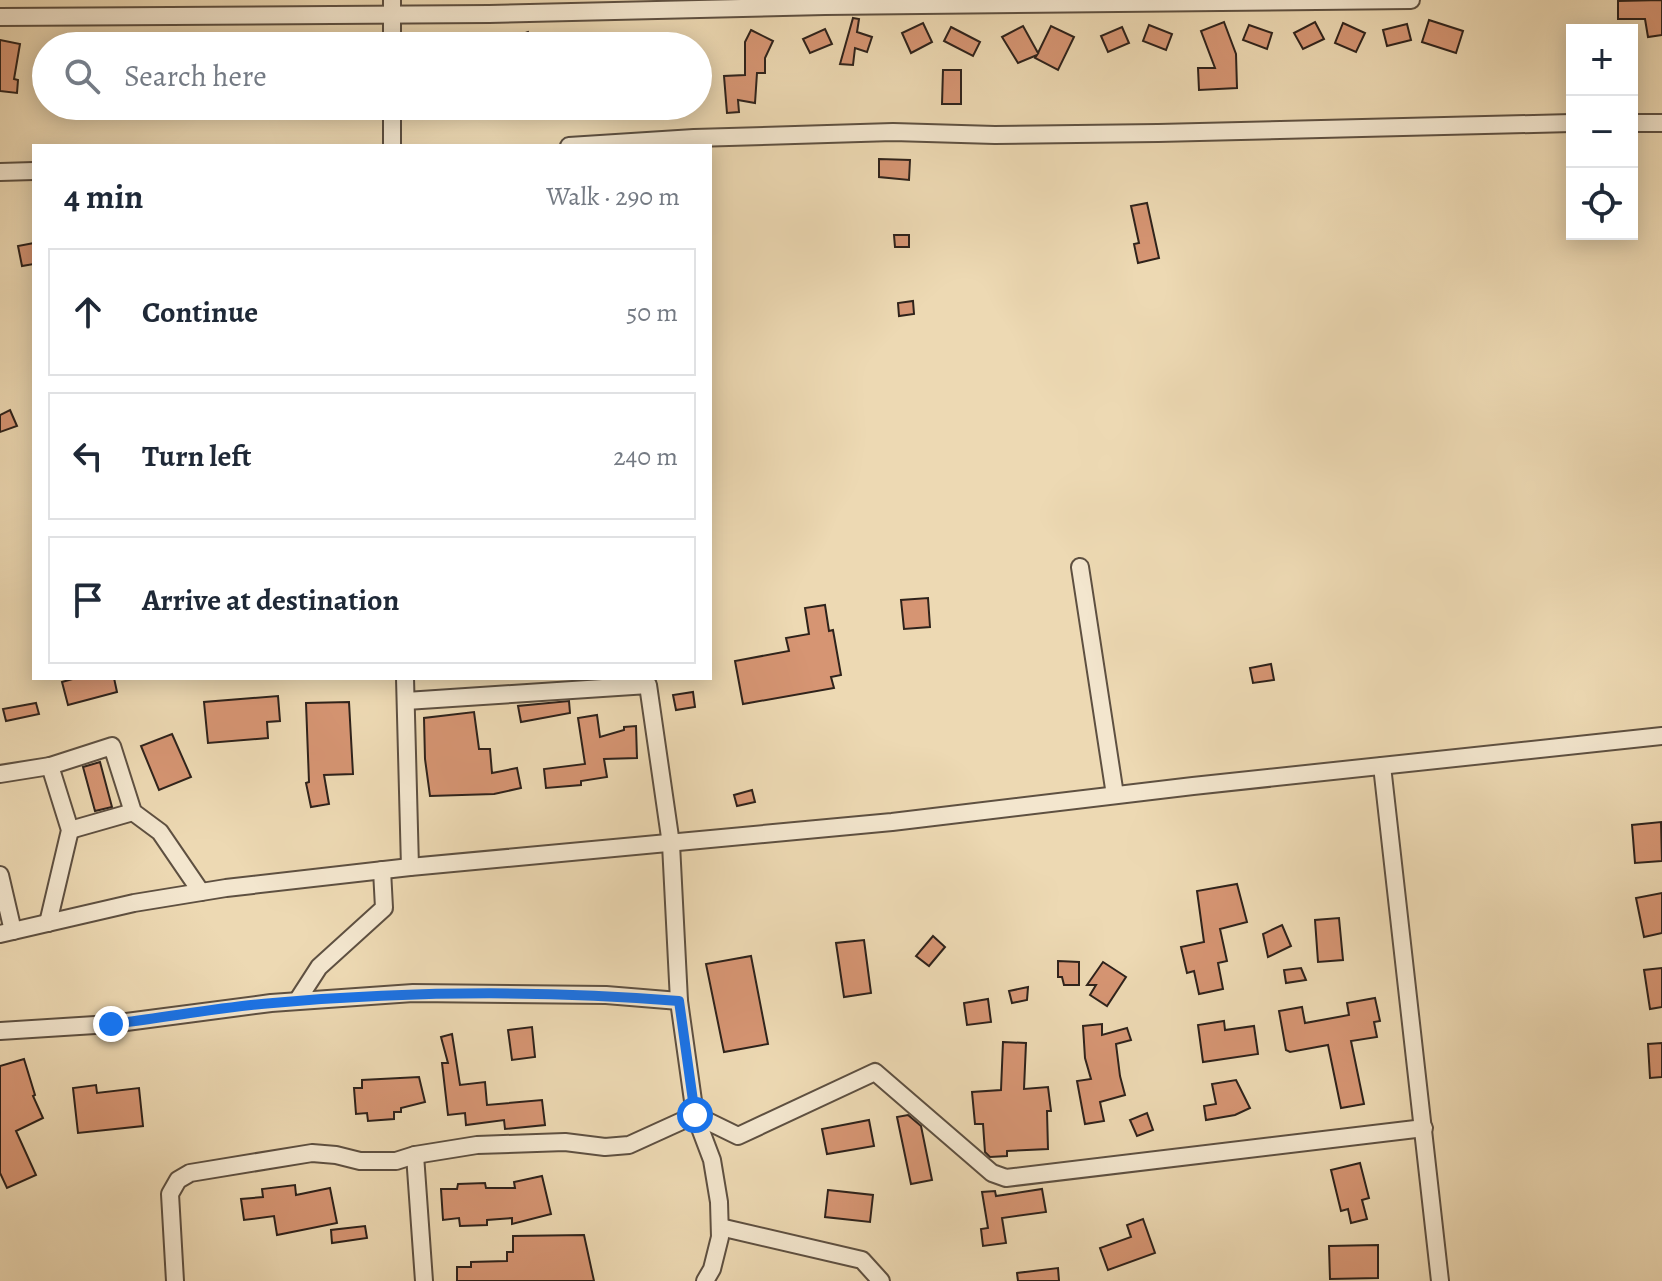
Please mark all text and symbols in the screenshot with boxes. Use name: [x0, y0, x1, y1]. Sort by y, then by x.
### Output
map controls: [1566, 24, 1638, 240]
button: +: [1566, 24, 1638, 96]
search box: [32, 32, 712, 120]
icon: search: [60, 54, 104, 98]
text: Search here: [124, 56, 267, 96]
button: −: [1566, 96, 1638, 168]
button: locate: [1566, 168, 1638, 240]
text: 4 min: [64, 173, 143, 220]
text: Walk · 290 m: [546, 179, 680, 214]
icon: ahead: [66, 290, 110, 334]
text: Continue: [142, 292, 258, 332]
text: 50 m: [626, 295, 678, 330]
icon: left: [66, 434, 110, 478]
text: Turn left: [142, 436, 251, 476]
text: 240 m: [613, 439, 678, 474]
icon: arrive: [66, 578, 110, 622]
text: Arrive at destination: [142, 580, 399, 620]
route end: [93, 1006, 129, 1042]
route start: [677, 1097, 713, 1133]

